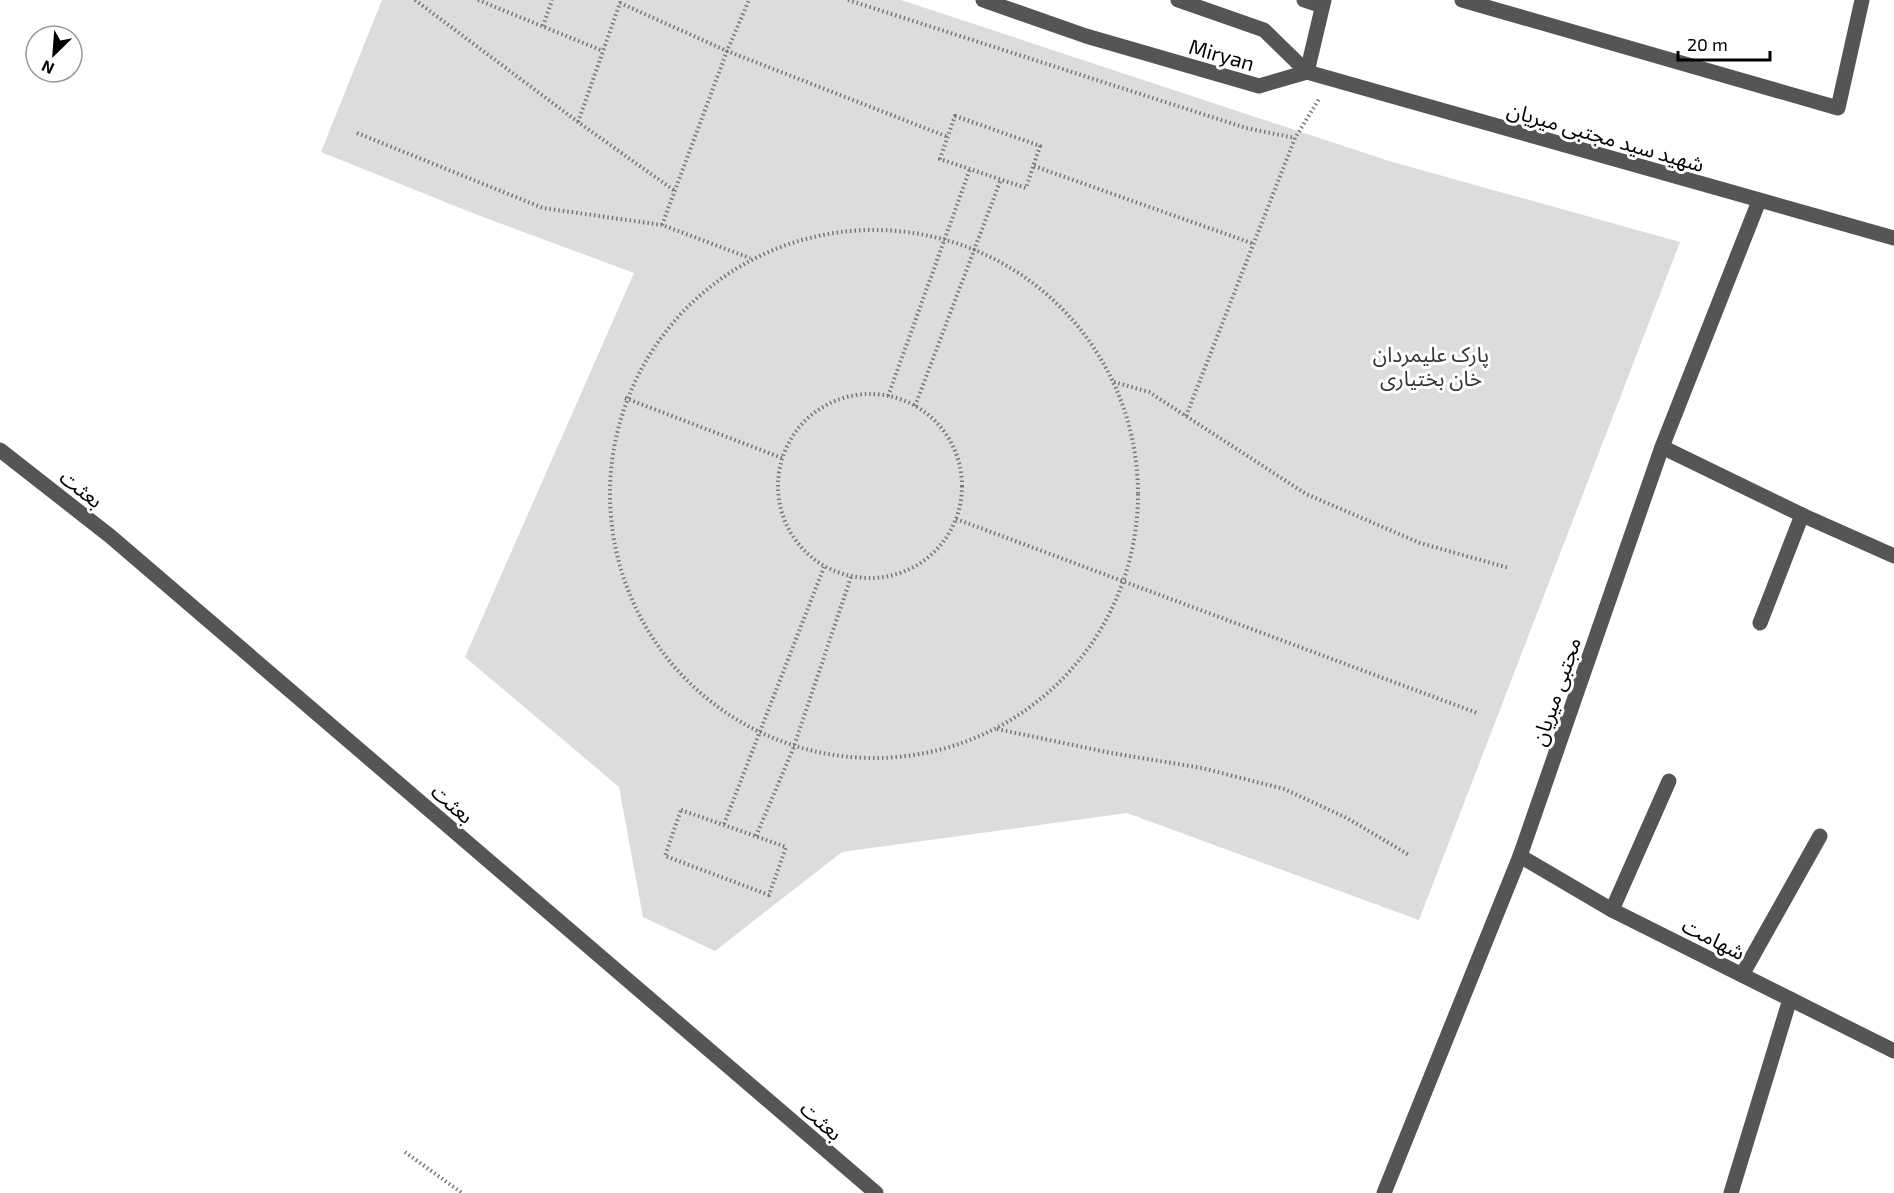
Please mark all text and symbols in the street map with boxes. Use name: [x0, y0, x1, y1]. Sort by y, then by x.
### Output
north arrow: [24, 24, 84, 84]
scale bar: [1678, 24, 1770, 62]
street label: Miryan: [1186, 33, 1258, 75]
text: 20 m: [1687, 33, 1728, 55]
text: N: [38, 57, 57, 79]
street label: شهید سید مجتبی میریان: [1504, 96, 1707, 177]
park label: پارک علیمردان خان بختیاری: [1373, 341, 1489, 391]
street label: بعثت: [56, 464, 108, 512]
street label: مجتبی میریان: [1525, 634, 1586, 749]
street label: بعثت: [427, 778, 479, 828]
street label: شهامت: [1678, 912, 1750, 965]
street label: بعثت: [796, 1095, 848, 1145]

